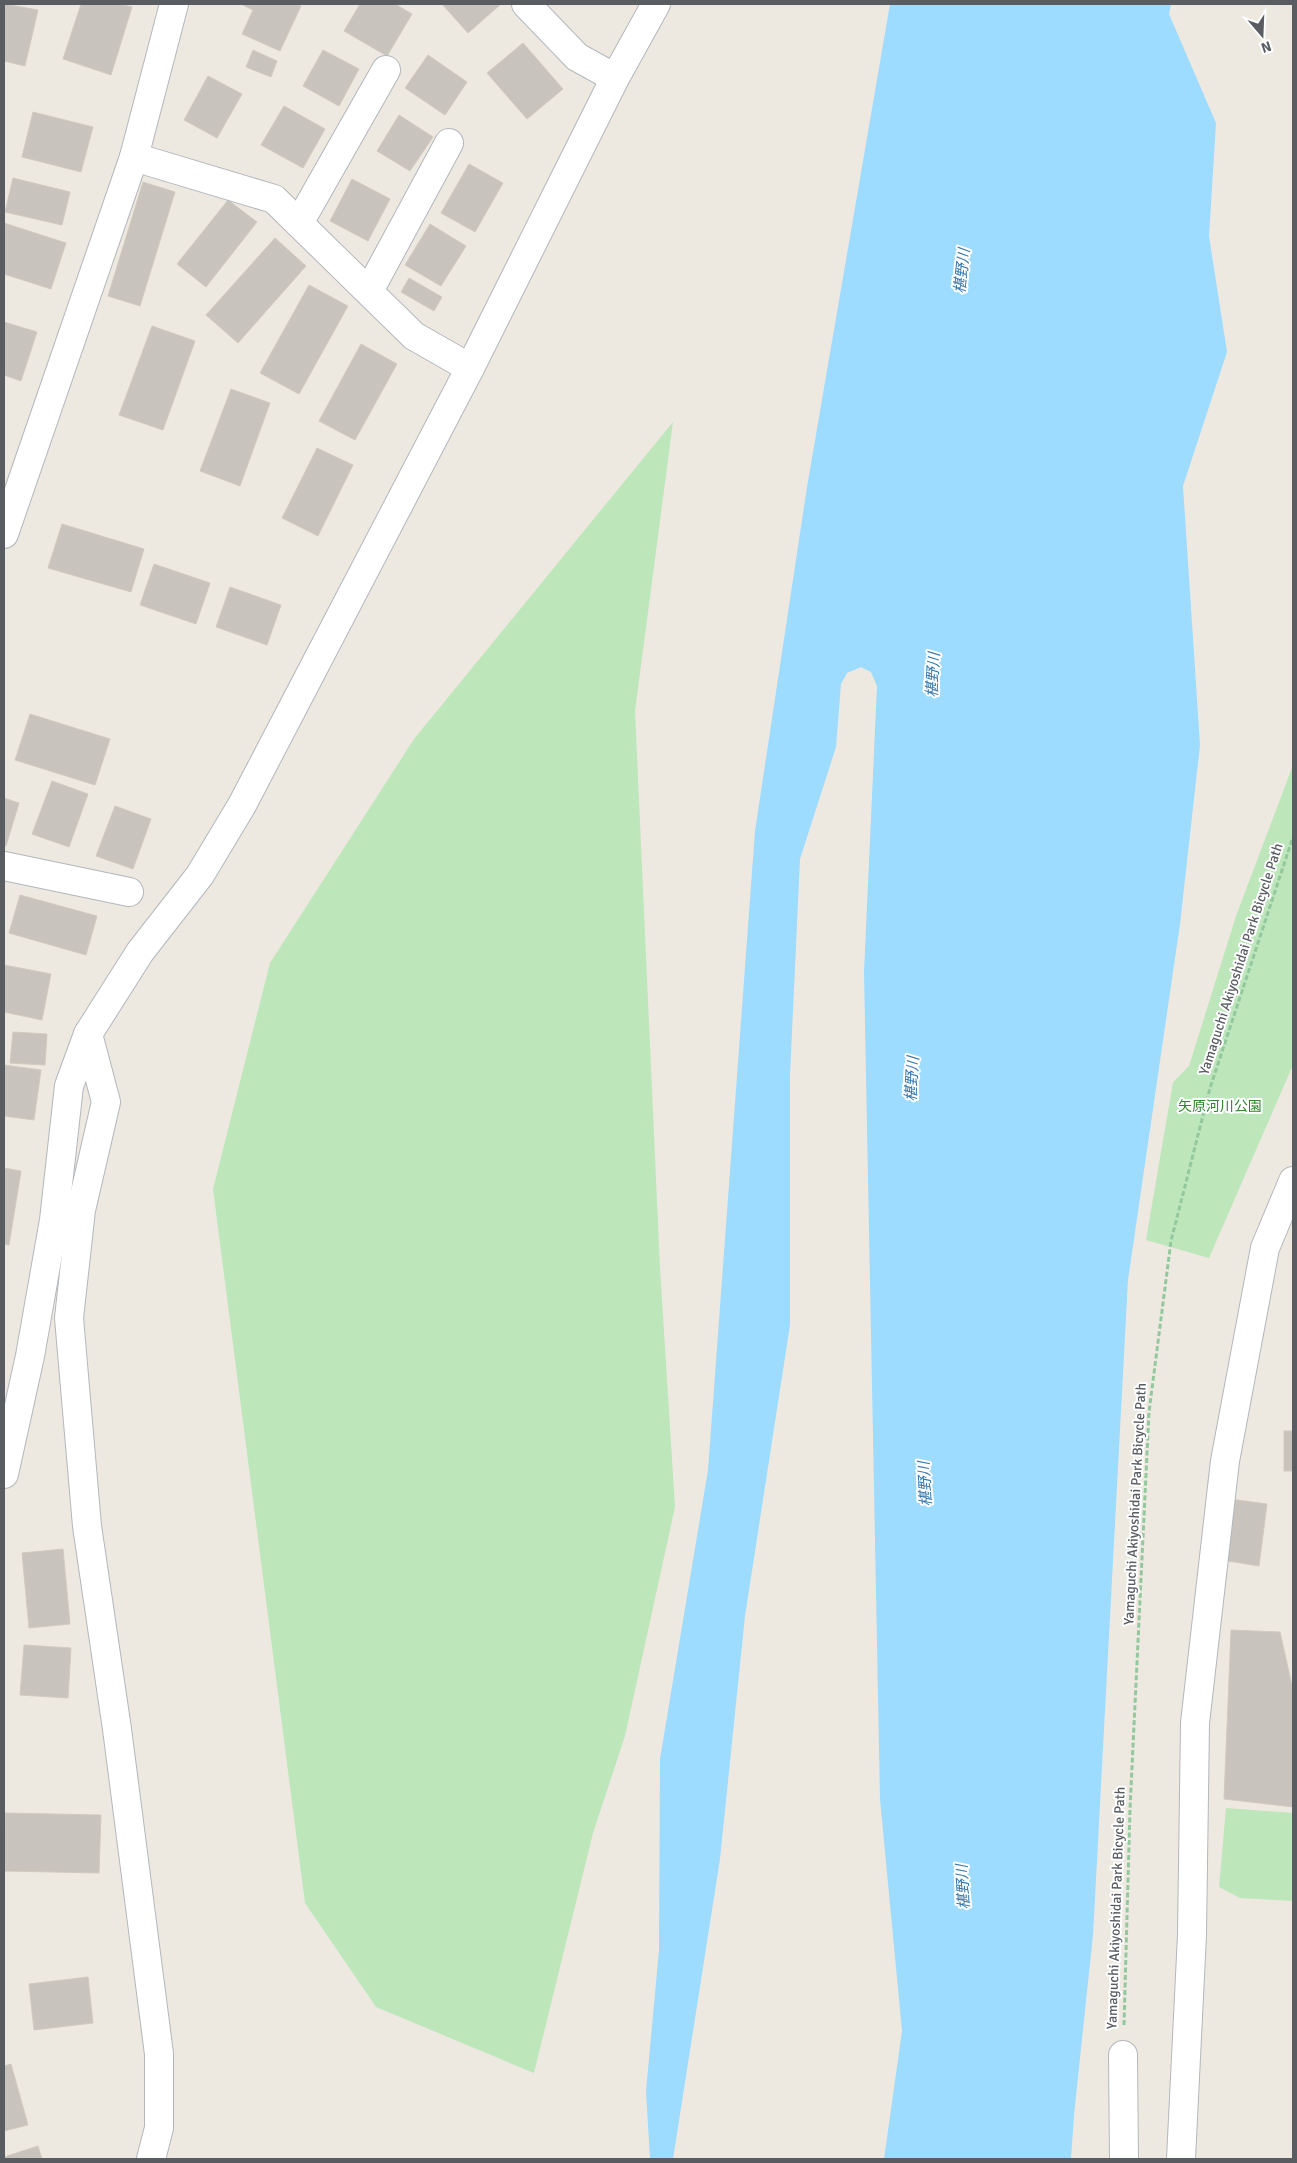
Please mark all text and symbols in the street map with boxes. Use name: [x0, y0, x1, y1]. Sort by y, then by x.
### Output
north arrow: [1237, 10, 1287, 60]
text: N: [1259, 37, 1273, 56]
water label: 椹野川: [951, 246, 974, 294]
water label: 椹野川: [923, 650, 943, 698]
street label: Yamaguchi Akiyoshidai Park Bicycle Path: [1195, 841, 1287, 1077]
water label: 椹野川: [902, 1054, 922, 1102]
park label: 矢原河川公園: [1178, 1098, 1262, 1115]
street label: Yamaguchi Akiyoshidai Park Bicycle Path: [1120, 1382, 1150, 1626]
water label: 椹野川: [915, 1459, 935, 1507]
street label: Yamaguchi Akiyoshidai Park Bicycle Path: [1103, 1786, 1129, 2030]
water label: 椹野川: [953, 1862, 973, 1910]

